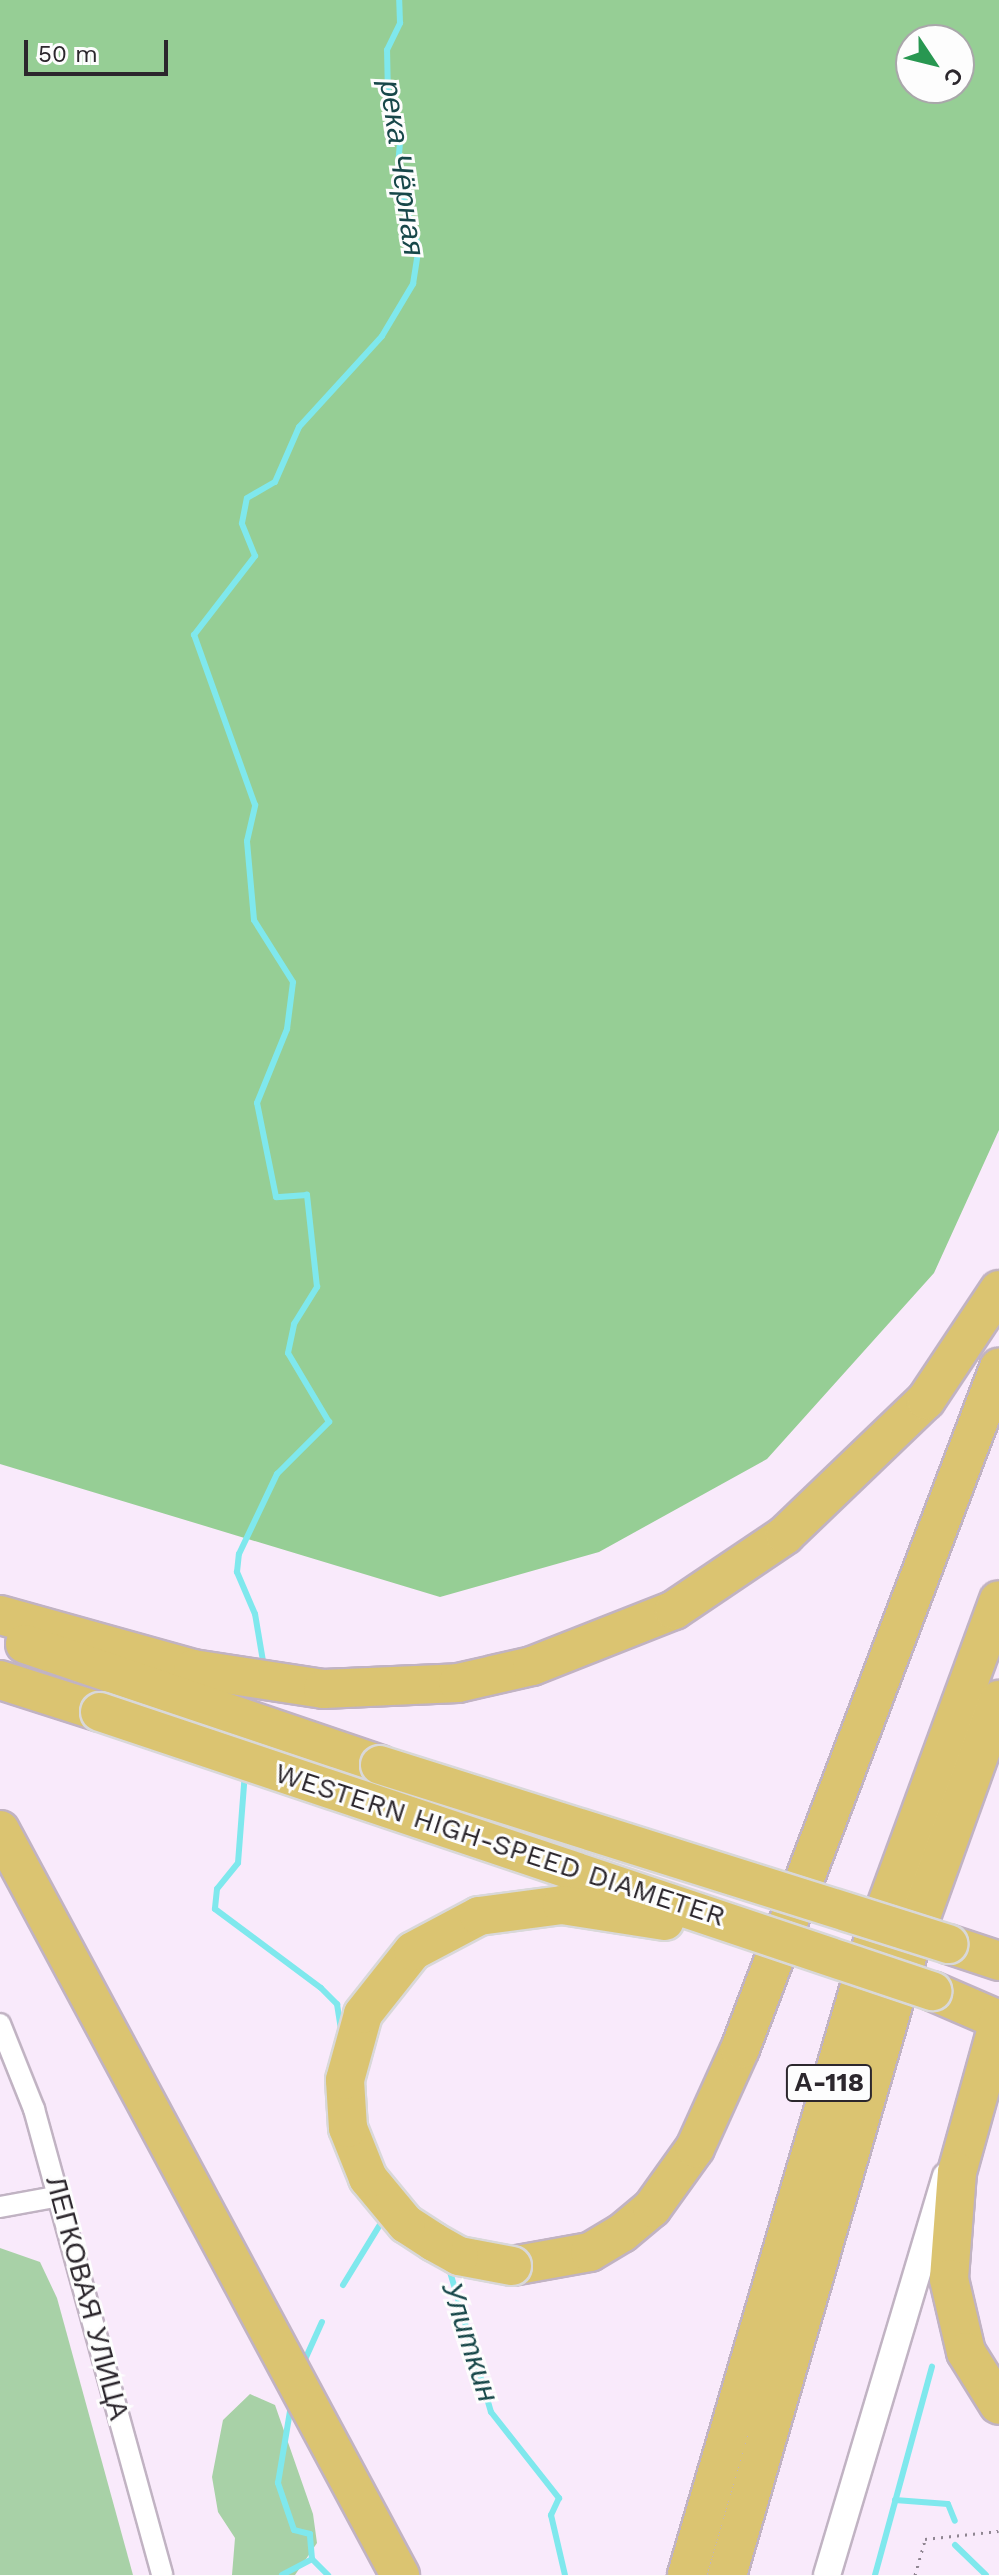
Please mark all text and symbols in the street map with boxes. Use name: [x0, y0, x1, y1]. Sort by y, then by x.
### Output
scale bar: [28, 24, 172, 74]
north arrow: [895, 24, 975, 104]
text: 50 m: [38, 40, 98, 68]
text: С: [939, 63, 968, 91]
water label: река Чёрная: [372, 78, 432, 258]
street label: WESTERN HIGH-SPEED DIAMETER: [271, 1756, 729, 1934]
road number: А-118: [785, 2061, 873, 2105]
street label: ЛЕГКОВАЯ УЛИЦА: [38, 2172, 136, 2424]
water label: Улиткин: [434, 2277, 506, 2407]

